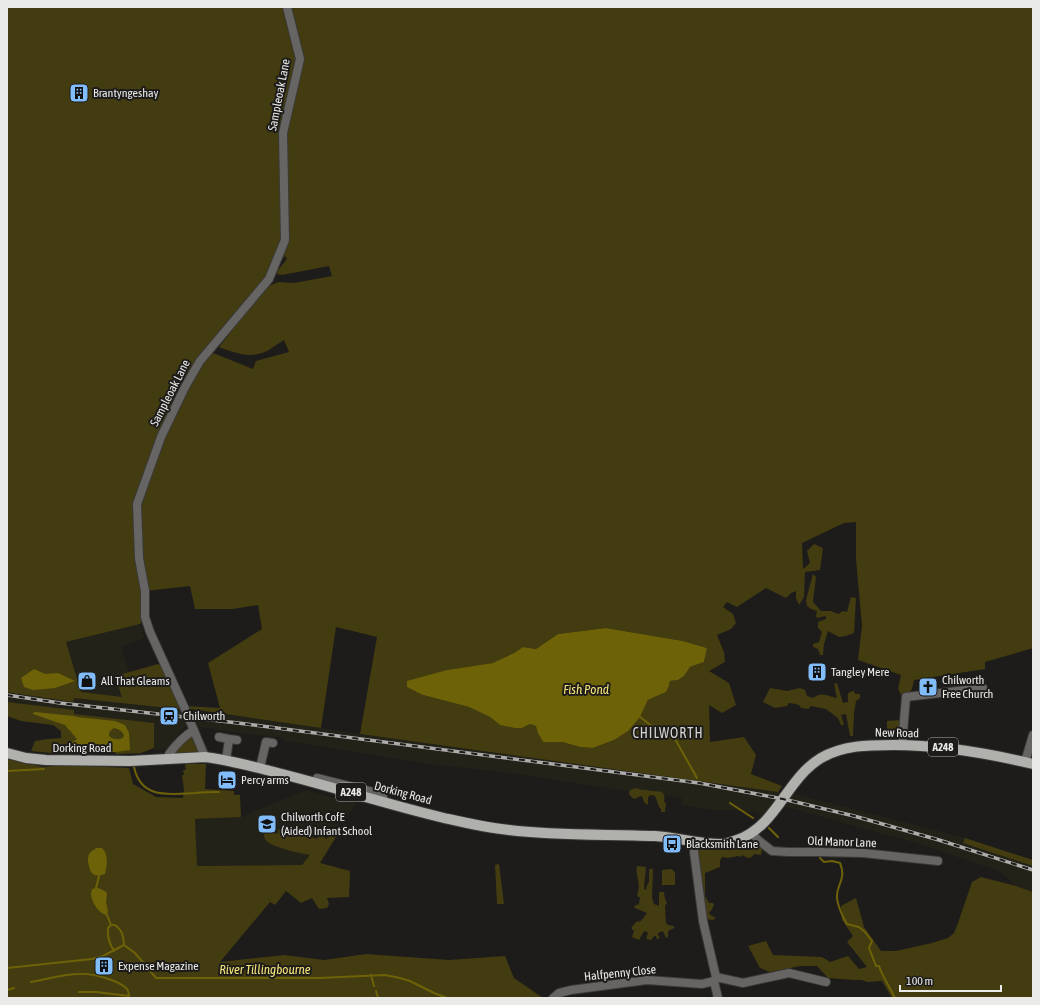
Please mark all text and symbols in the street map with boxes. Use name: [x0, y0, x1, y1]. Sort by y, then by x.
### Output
street label: Sampleoak Lane: [265, 58, 293, 132]
building icon: Brantyngeshay: [68, 82, 90, 104]
place label: Brantyngeshay: [93, 86, 159, 100]
street label: Sampleoak Lane: [147, 357, 193, 429]
building icon: Tangley Mere: [806, 661, 828, 683]
place label: Tangley Mere: [831, 665, 889, 679]
shop icon: All That Gleams: [76, 670, 98, 692]
place label: Chilworth Free Church: [942, 673, 993, 701]
place label: All That Gleams: [101, 674, 170, 688]
church icon: Chilworth Free Church: [917, 676, 939, 698]
water label: Fish Pond: [563, 682, 609, 697]
station icon: Chilworth: [158, 705, 180, 727]
place label: Chilworth: [183, 709, 225, 723]
district label: CHILWORTH: [632, 725, 704, 741]
street label: New Road: [875, 726, 919, 740]
road number: A248: [928, 738, 958, 756]
street label: Dorking Road: [52, 741, 112, 755]
hotel icon: Percy arms: [216, 769, 238, 791]
place label: Percy arms: [241, 773, 289, 787]
street label: Dorking Road: [373, 779, 433, 807]
road number: A248: [336, 783, 366, 801]
place label: Chilworth CofE (Aided) Infant School: [281, 810, 373, 838]
school or university icon: Chilworth CofE (Aided) Infant School: [256, 813, 278, 835]
bus stop icon: Blacksmith Lane: [661, 833, 683, 855]
street label: Old Manor Lane: [807, 834, 877, 850]
place label: Blacksmith Lane: [686, 837, 758, 851]
building icon: Expense Magazine: [93, 955, 115, 977]
place label: Expense Magazine: [118, 959, 199, 973]
water label: River Tillingbourne: [219, 962, 311, 977]
street label: Halfpenny Close: [583, 962, 657, 984]
scale bar: [900, 967, 1001, 993]
text: 100 m: [906, 974, 933, 988]

